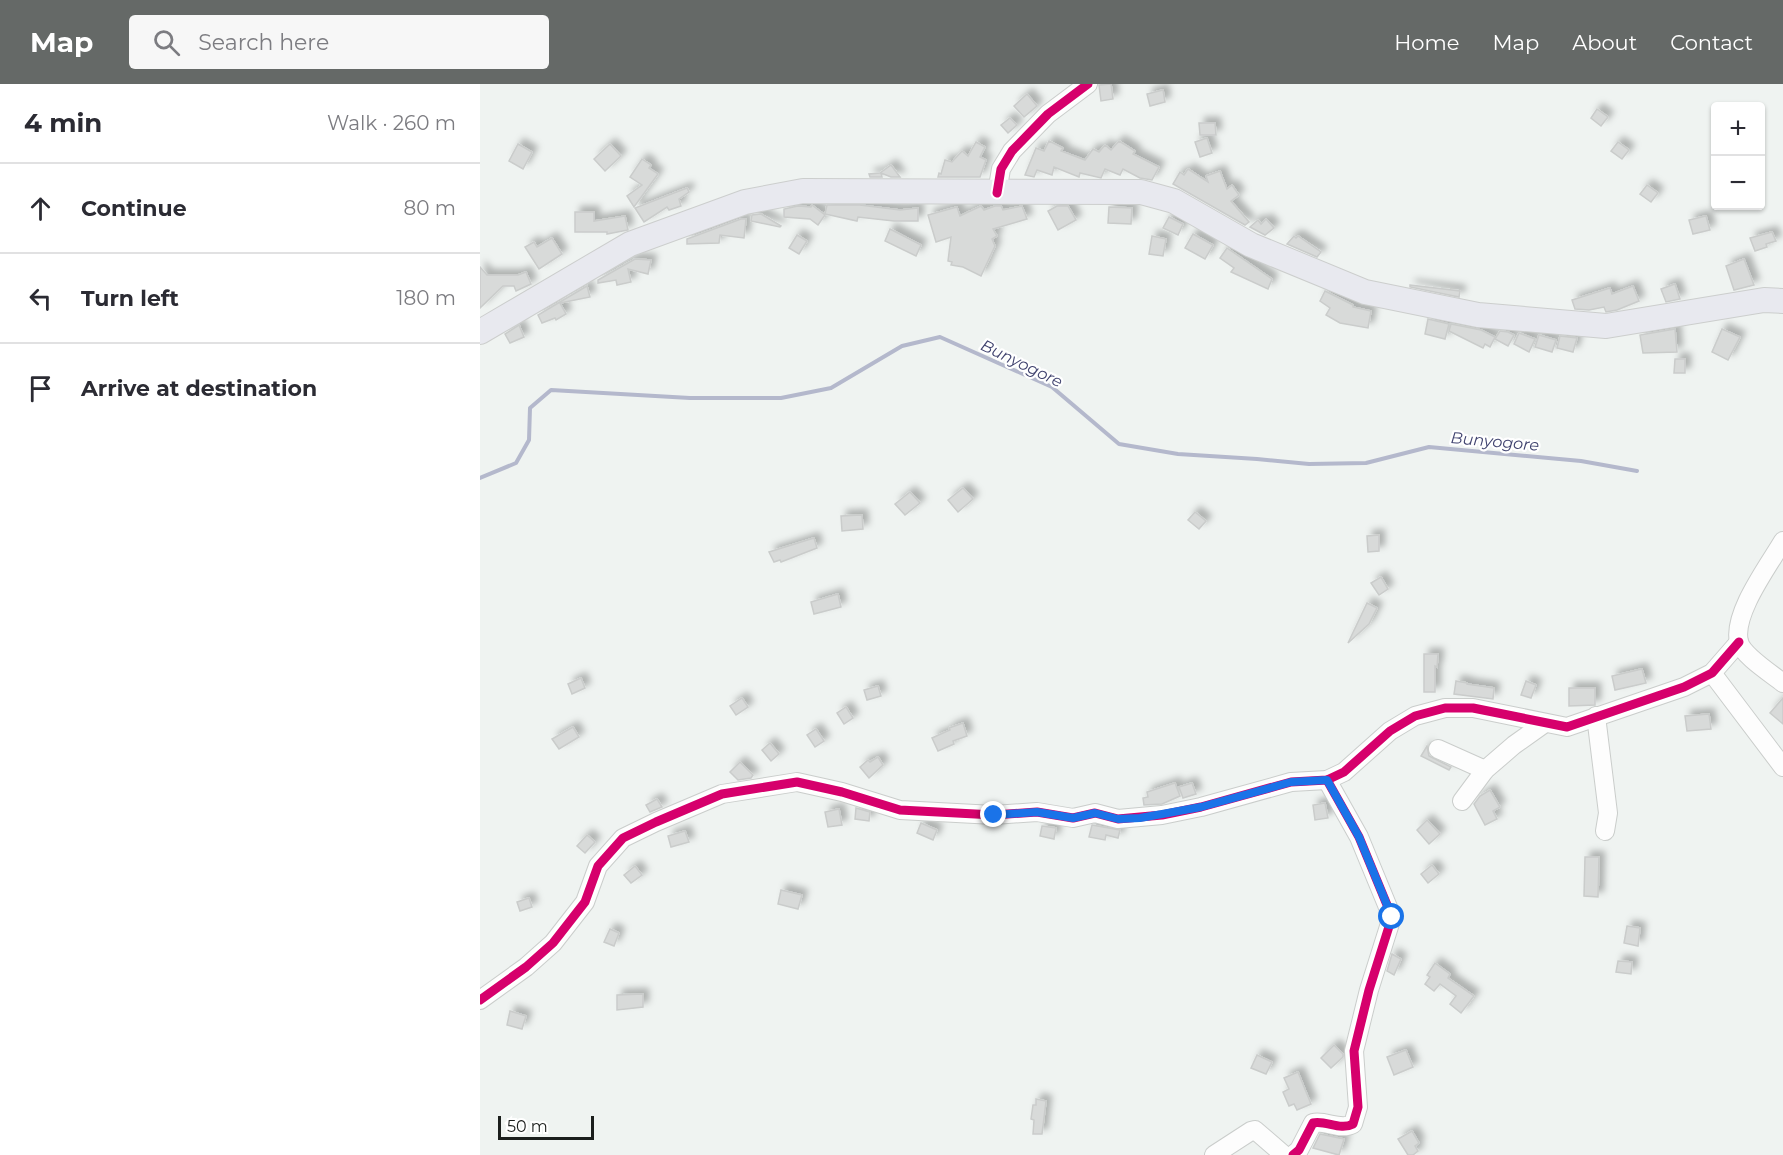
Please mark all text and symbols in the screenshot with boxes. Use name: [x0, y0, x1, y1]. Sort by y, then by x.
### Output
search box: [129, 15, 549, 69]
text: Map: [30, 25, 93, 59]
icon: search: [150, 26, 183, 59]
text: Search here: [198, 29, 329, 56]
text: Home: [1394, 30, 1459, 55]
text: Map: [1492, 30, 1539, 55]
text: About: [1572, 30, 1637, 55]
text: Contact: [1670, 30, 1753, 55]
map controls: [1711, 102, 1765, 210]
button: +: [1711, 102, 1765, 156]
text: 4 min: [24, 107, 102, 139]
text: Walk · 260 m: [327, 111, 456, 135]
button: −: [1711, 156, 1765, 210]
icon: ahead: [24, 192, 57, 225]
text: Continue: [81, 195, 187, 222]
text: 80 m: [404, 196, 456, 220]
icon: left: [24, 282, 57, 315]
text: Turn left: [81, 285, 179, 312]
text: 180 m: [396, 286, 456, 310]
water label: Bunyogore: [978, 335, 1066, 391]
icon: arrive: [24, 372, 57, 405]
text: Arrive at destination: [81, 375, 317, 402]
water label: Bunyogore: [1450, 428, 1540, 455]
route end: [980, 801, 1006, 827]
route start: [1378, 903, 1404, 929]
scale bar: [498, 1113, 594, 1140]
text: 50 m: [507, 1117, 548, 1136]

